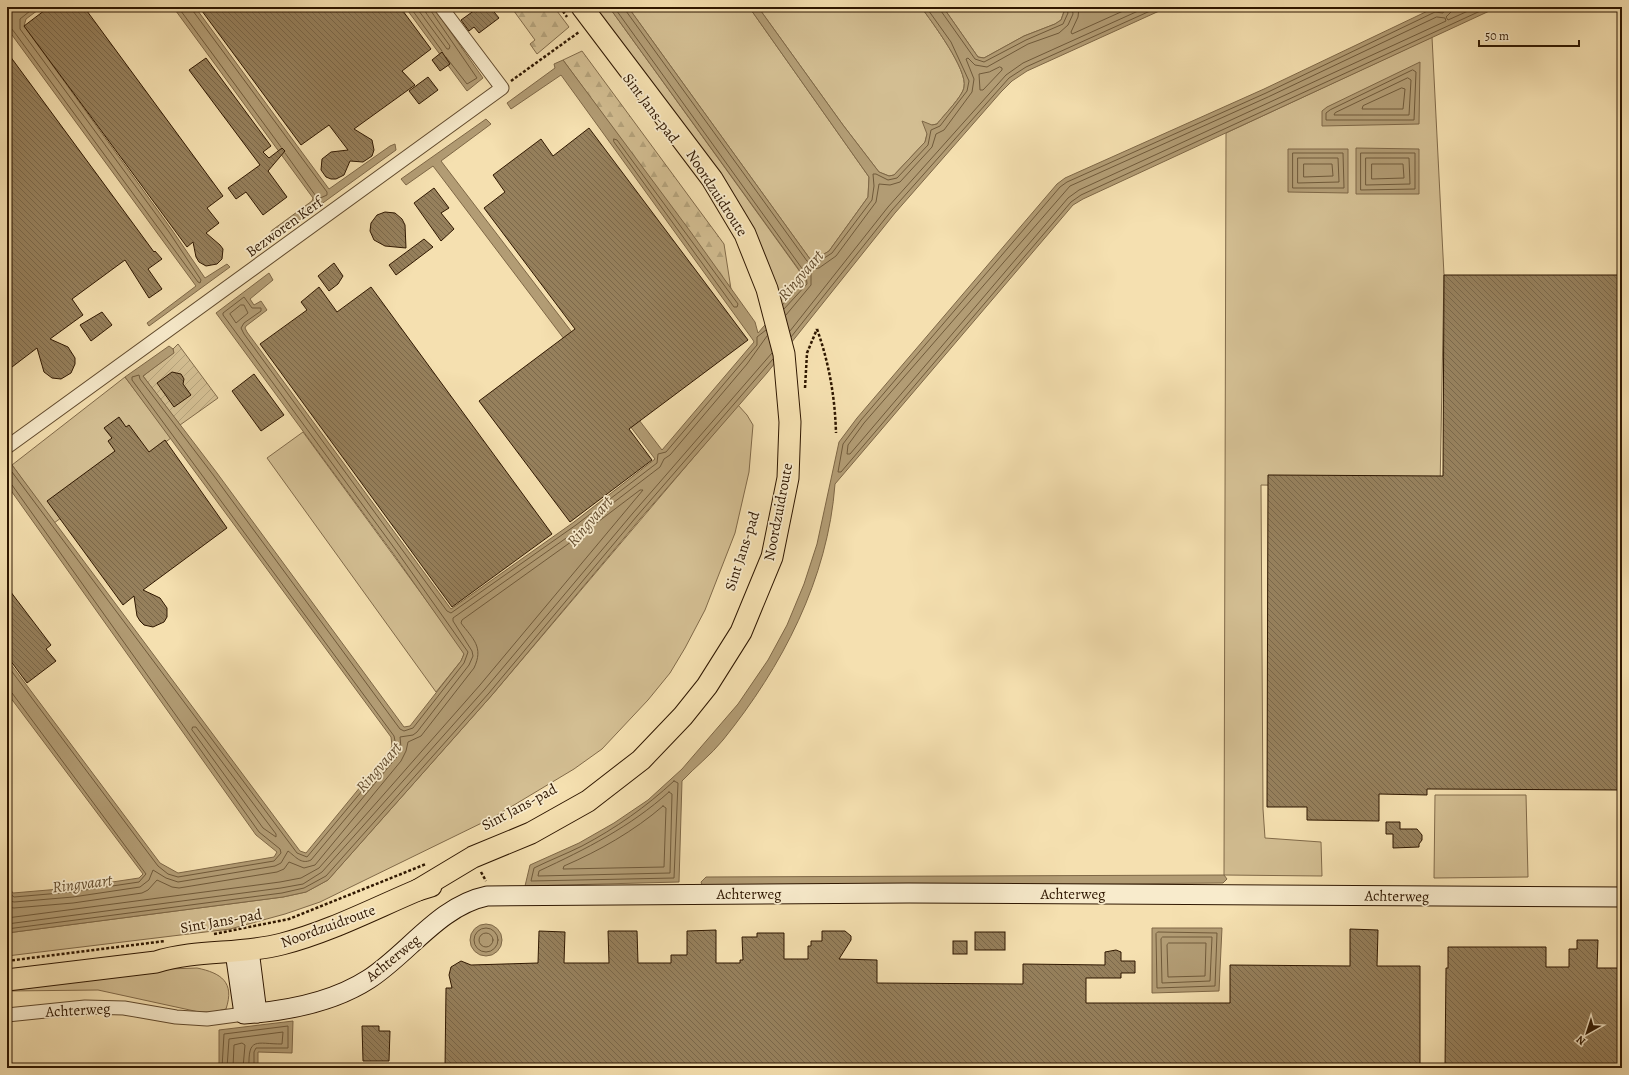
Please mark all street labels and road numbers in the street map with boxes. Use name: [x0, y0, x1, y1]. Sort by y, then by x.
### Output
street label: Sint Jans-pad: [618, 69, 684, 148]
street label: Noordzuidroute: [682, 146, 753, 240]
street label: Bezworen Kerf: [242, 191, 328, 262]
street label: Noordzuidroute: [759, 461, 797, 563]
street label: Sint Jans-pad: [720, 508, 765, 593]
street label: Sint Jans-pad: [478, 778, 561, 835]
street label: Achterweg: [716, 884, 782, 904]
street label: Achterweg: [1040, 884, 1106, 904]
street label: Achterweg: [1363, 885, 1430, 907]
street label: Noordzuidroute: [278, 900, 378, 952]
street label: Sint Jans-pad: [179, 904, 264, 938]
street label: Achterweg: [361, 929, 425, 987]
street label: Achterweg: [44, 998, 111, 1022]

